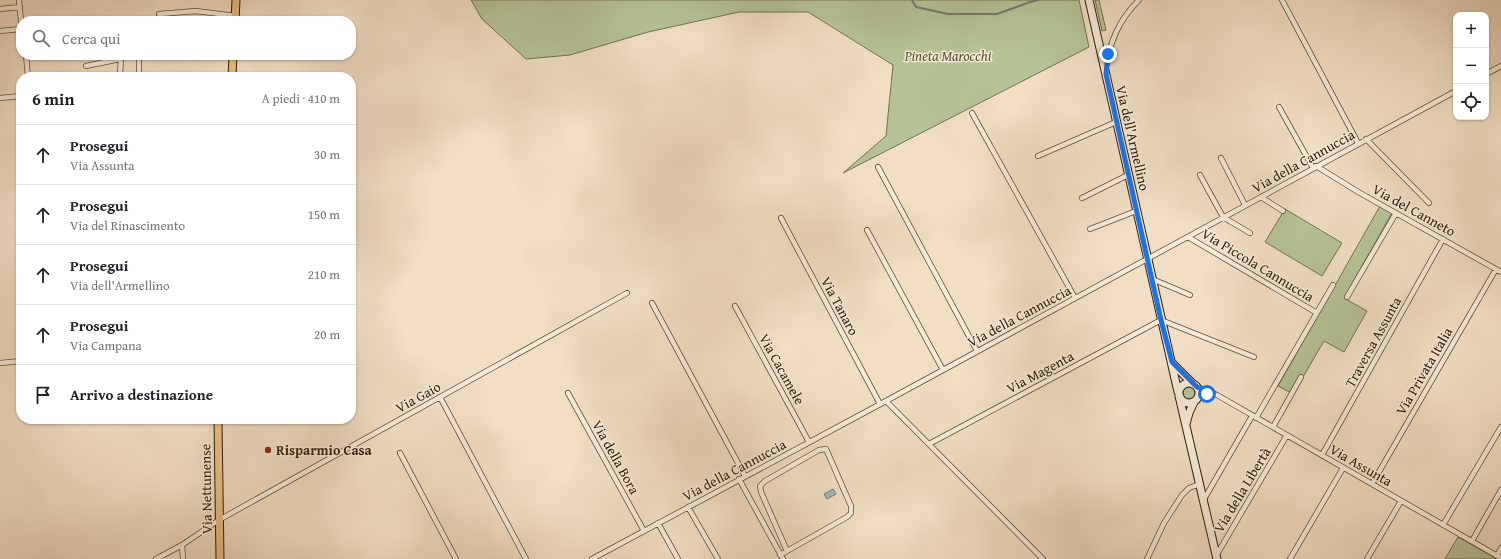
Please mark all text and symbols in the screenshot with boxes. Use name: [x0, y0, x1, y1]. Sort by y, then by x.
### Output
map controls: [1453, 12, 1489, 120]
button: +: [1453, 12, 1489, 48]
search box: [16, 16, 356, 60]
icon: search: [30, 27, 52, 49]
text: Cerca qui: [62, 28, 120, 49]
route end: [1099, 45, 1117, 63]
park label: Pineta Marocchi: [904, 46, 992, 66]
button: −: [1453, 48, 1489, 84]
street label: Via dell'Armellino: [1111, 83, 1155, 193]
button: locate: [1453, 84, 1489, 120]
text: 6 min: [32, 86, 74, 111]
text: A piedi · 410 m: [262, 89, 340, 108]
street label: Via della Cannuccia: [1248, 124, 1358, 198]
text: Prosegui: [70, 135, 128, 156]
icon: ahead: [32, 144, 54, 166]
text: 30 m: [314, 145, 340, 164]
text: Via Assunta: [70, 156, 134, 175]
street label: Via del Canneto: [1369, 179, 1459, 241]
text: Prosegui: [70, 195, 128, 216]
icon: ahead: [32, 204, 54, 226]
text: 150 m: [308, 205, 340, 224]
text: Via del Rinascimento: [70, 216, 185, 235]
street label: Via Piccola Cannuccia: [1198, 223, 1318, 307]
text: Prosegui: [70, 255, 128, 276]
icon: ahead: [32, 264, 54, 286]
text: 210 m: [308, 265, 340, 284]
street label: Via Tanaro: [816, 273, 864, 339]
text: Via dell'Armellino: [70, 276, 170, 295]
street label: Via della Cannuccia: [964, 280, 1075, 352]
street label: Traversa Assunta: [1340, 293, 1406, 391]
text: Prosegui: [70, 315, 128, 336]
street label: Via Privata Italia: [1391, 323, 1457, 419]
icon: ahead: [32, 324, 54, 346]
text: 20 m: [314, 325, 340, 344]
street label: Via Cacamele: [754, 330, 810, 408]
text: Via Campana: [70, 336, 142, 355]
street label: Via Magenta: [1003, 346, 1078, 398]
street label: Via Gaio: [392, 376, 444, 418]
icon: arrive: [32, 384, 54, 406]
text: Arrivo a destinazione: [70, 384, 213, 405]
route start: [1198, 385, 1216, 403]
street label: Via della Bora: [587, 416, 645, 498]
street label: Via della Cannuccia: [679, 434, 790, 506]
street label: Via Assunta: [1326, 439, 1396, 491]
place label: Risparmio Casa: [276, 440, 373, 460]
street label: Via Nettunense: [195, 443, 217, 534]
street label: Via della Libertà: [1209, 443, 1276, 536]
marker: Risparmio Casa: [263, 445, 273, 455]

